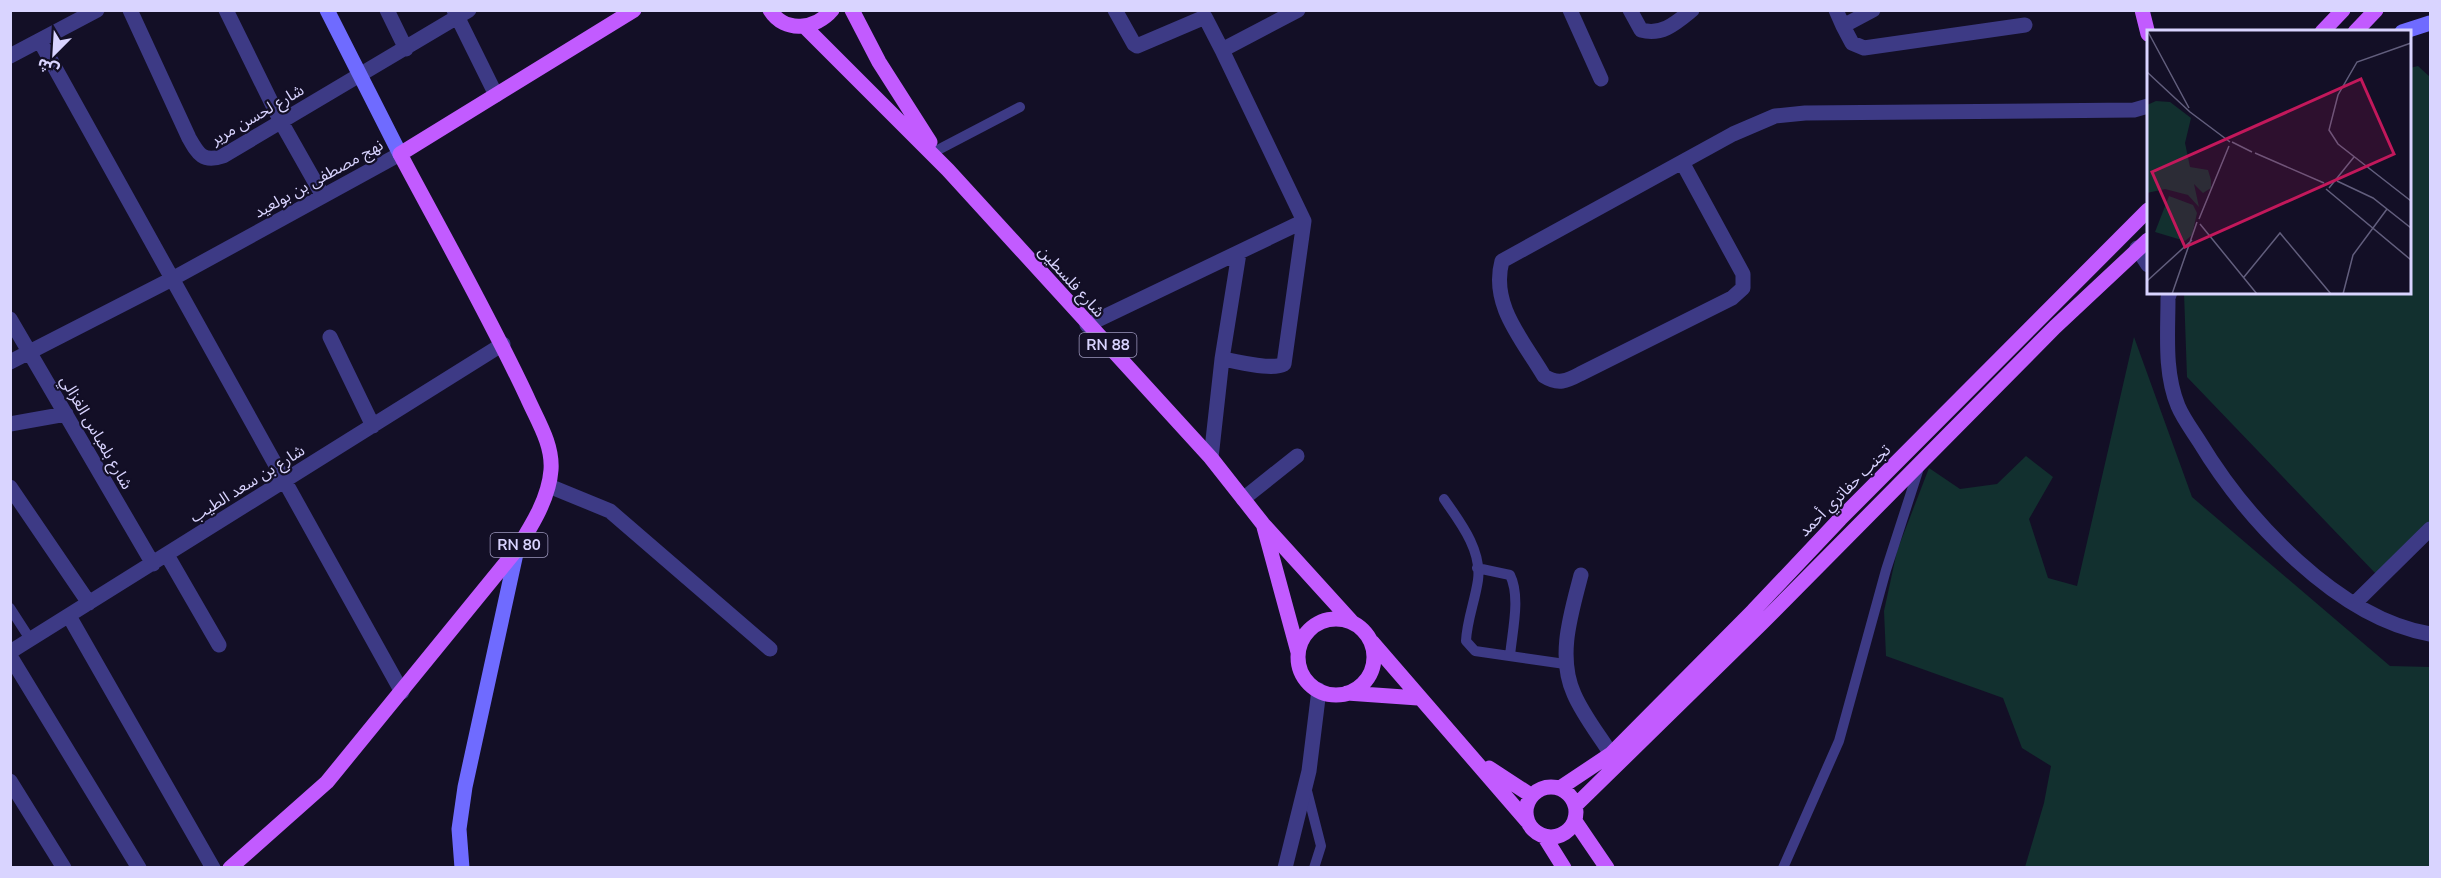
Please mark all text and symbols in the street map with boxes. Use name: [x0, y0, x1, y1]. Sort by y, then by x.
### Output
north arrow: [24, 24, 84, 84]
inset map: [2147, 30, 2411, 294]
text: ش: [34, 52, 63, 81]
street label: شارع لحسن مرير: [206, 79, 309, 152]
street label: نهج مصطفى بن بولعيد: [250, 134, 388, 224]
street label: شارع فلسطين: [1032, 241, 1109, 323]
road number: RN 88: [1080, 333, 1136, 357]
street label: شارع بلعباس الغزالي: [54, 371, 138, 494]
street label: تجنب حفاتري أحمد: [1794, 439, 1896, 542]
street label: شارع بن سعد الطيب: [186, 440, 310, 529]
road number: RN 80: [490, 533, 548, 557]

